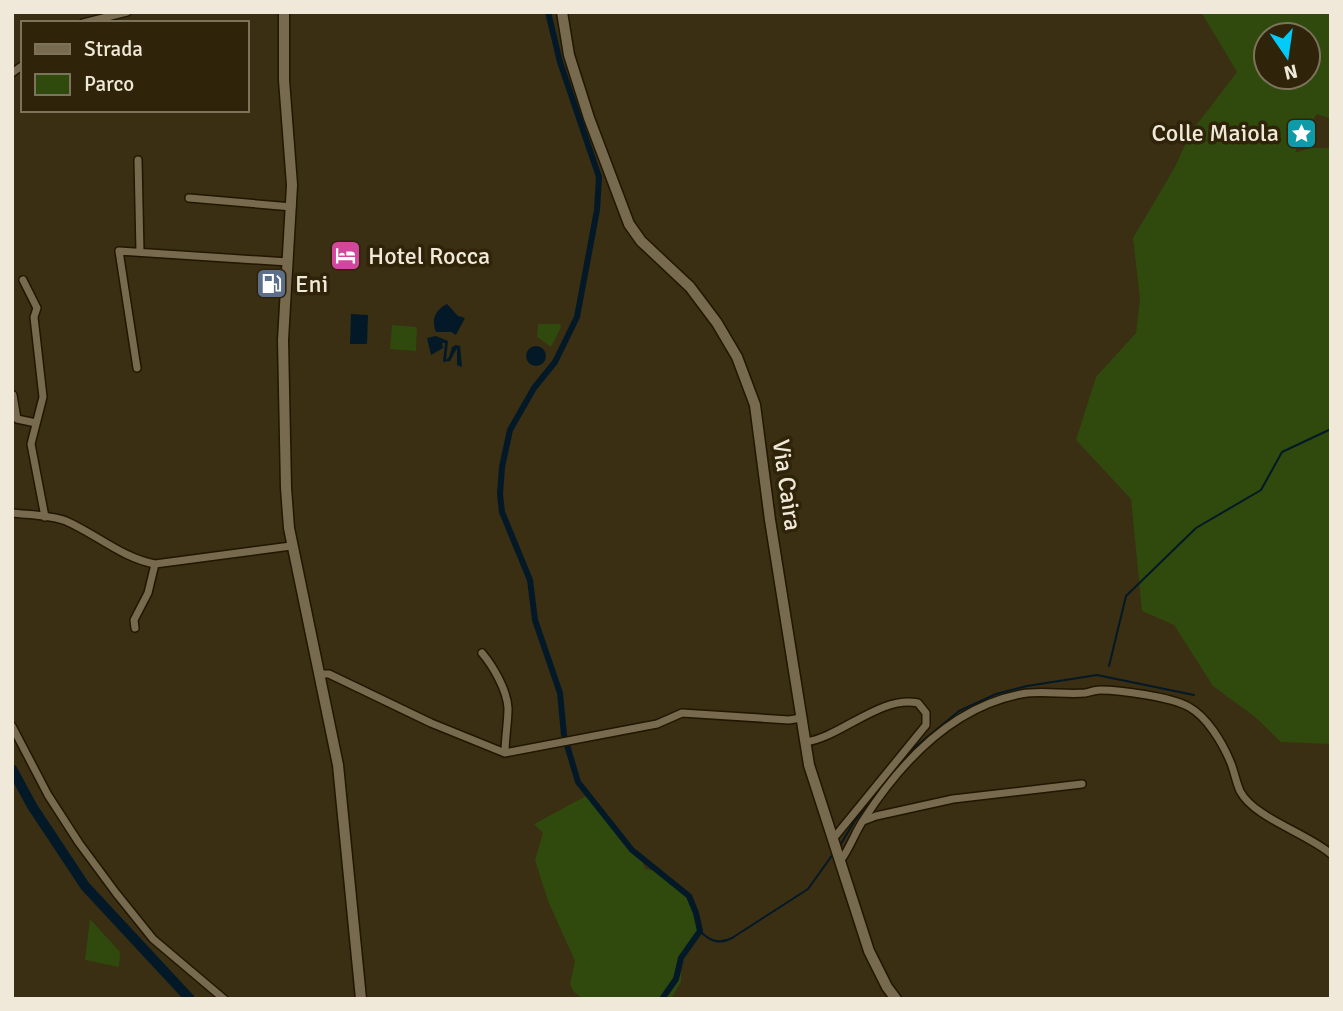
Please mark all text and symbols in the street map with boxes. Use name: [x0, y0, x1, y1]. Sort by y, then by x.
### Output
legend: [21, 21, 248, 112]
north arrow: [1252, 21, 1322, 91]
text: Strada: [84, 36, 143, 62]
text: N: [1281, 58, 1300, 85]
text: Parco: [84, 71, 134, 97]
place icon: Colle Maiola: [1285, 116, 1319, 150]
place label: Colle Maiola: [1151, 118, 1279, 148]
hotel icon: Hotel Rocca: [328, 239, 362, 273]
place label: Hotel Rocca: [368, 241, 490, 271]
fuel station icon: Eni: [255, 267, 289, 301]
place label: Eni: [295, 269, 328, 299]
street label: Via Caira: [766, 438, 808, 532]

